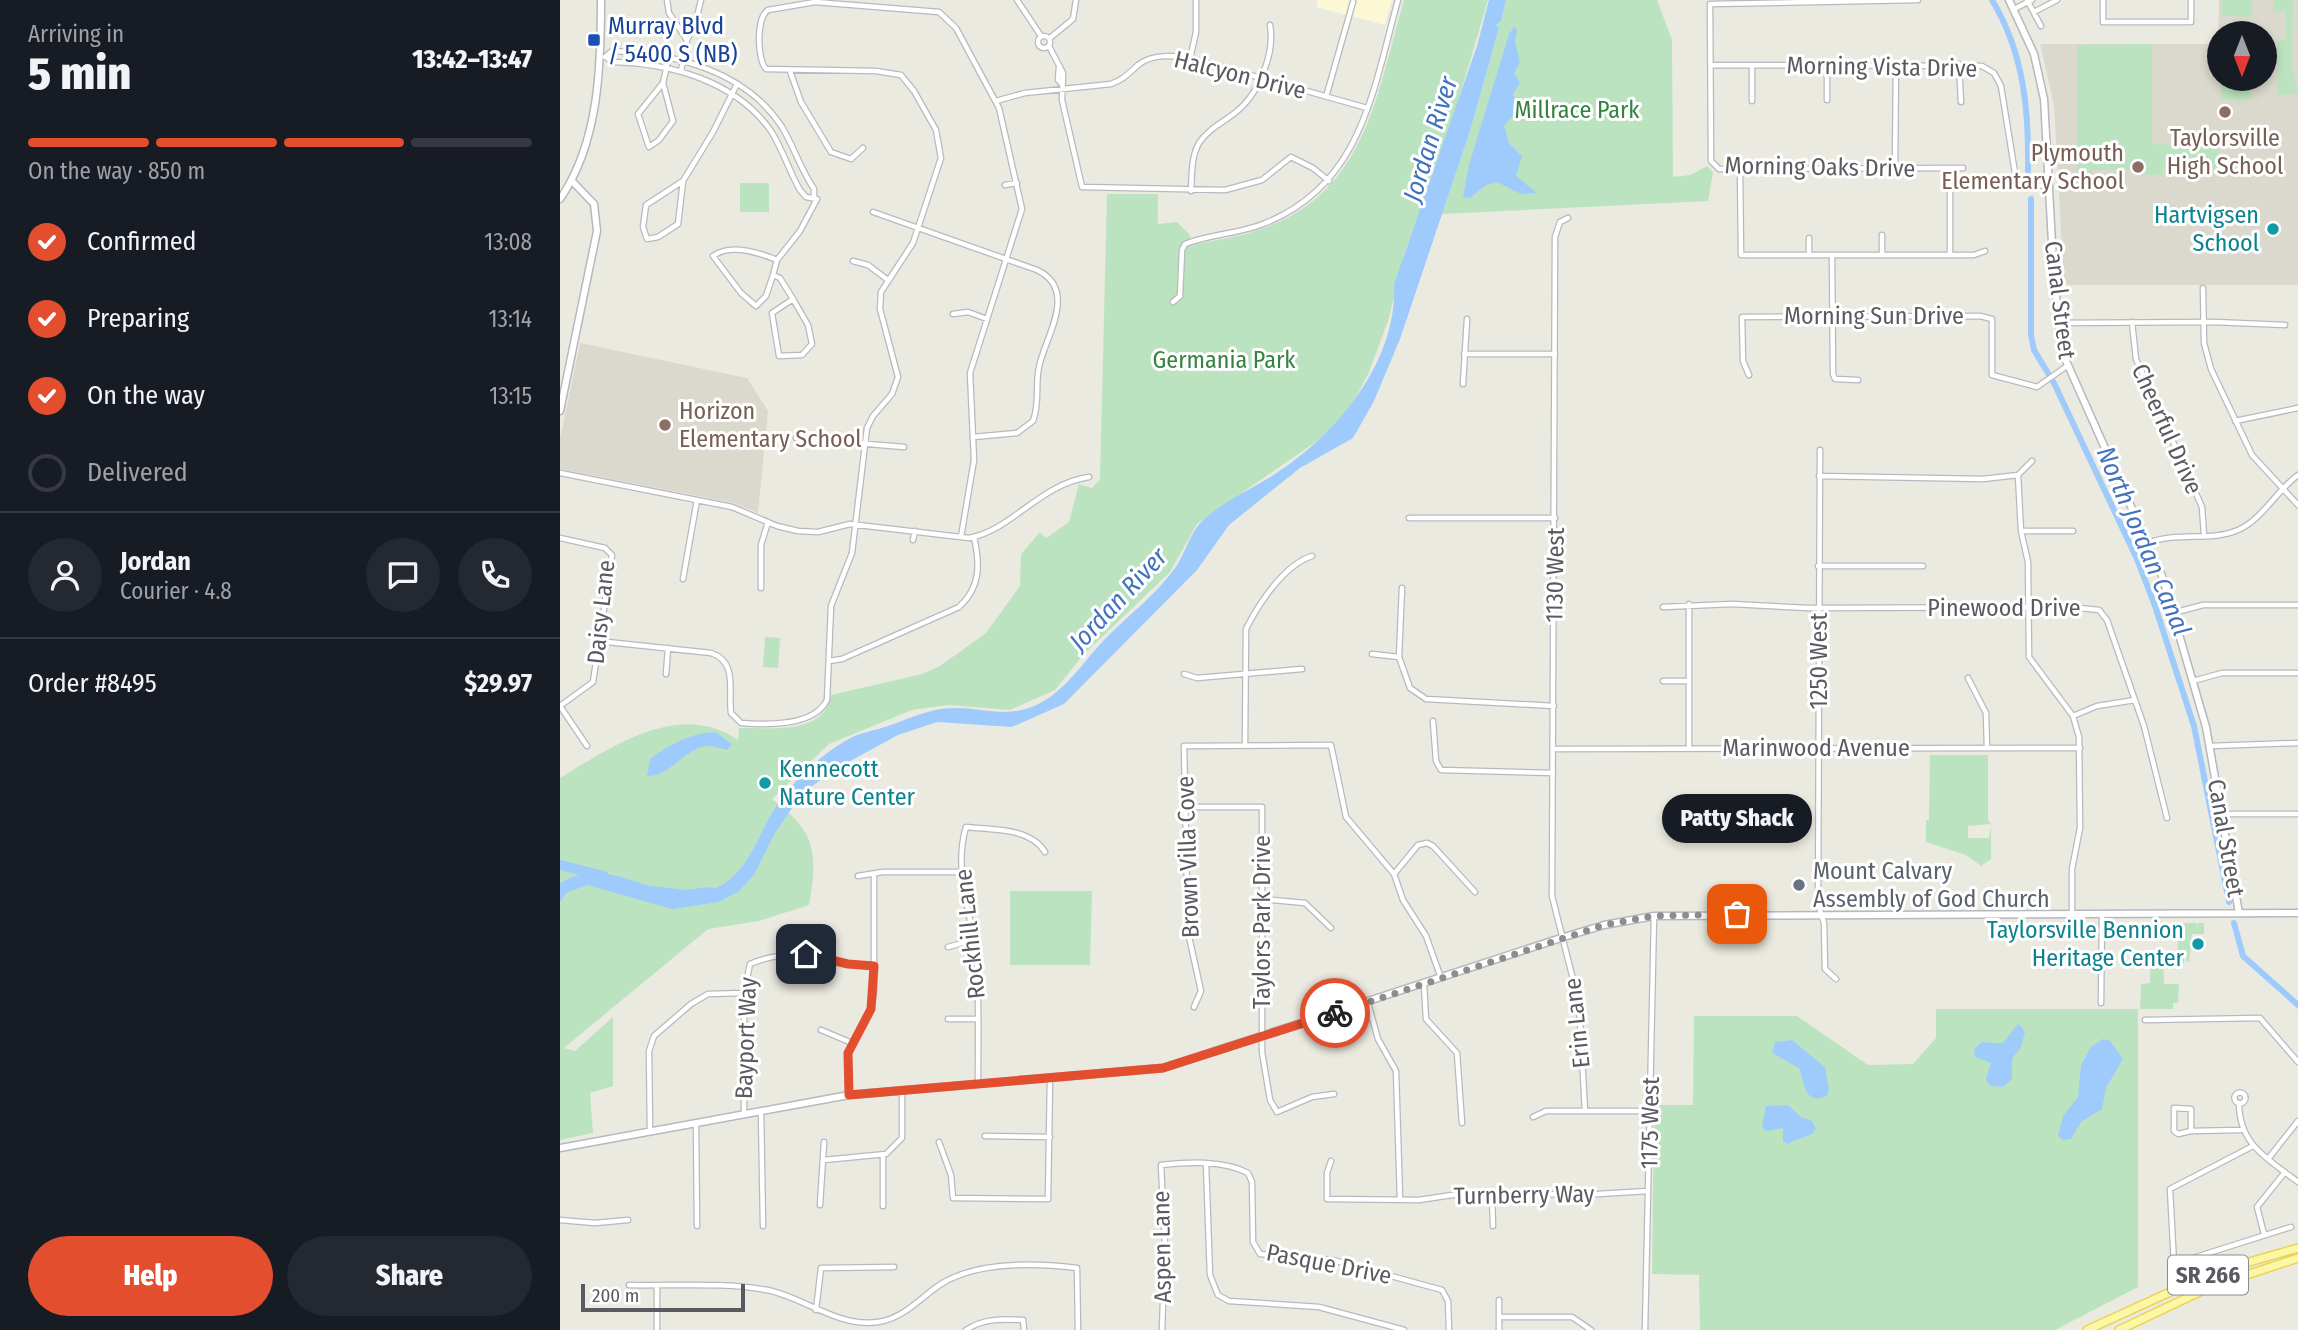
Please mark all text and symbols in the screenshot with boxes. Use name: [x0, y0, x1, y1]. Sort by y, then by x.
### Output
place label: Murray Blvd / 5400 S (NB): [608, 12, 738, 68]
text: Arriving in: [28, 20, 124, 48]
north arrow: [2207, 21, 2277, 91]
map controls: [2207, 21, 2277, 91]
marker: Murray Blvd / 5400 S (NB): [586, 32, 602, 48]
text: 13:42–13:47: [412, 44, 532, 75]
street label: Halcyon Drive: [1171, 45, 1309, 105]
text: 5 min: [28, 46, 131, 101]
street label: Morning Vista Drive: [1786, 51, 1978, 83]
water label: Jordan River: [1396, 72, 1464, 207]
park label: Millrace Park: [1514, 96, 1640, 124]
marker: Taylorsville High School: [2217, 104, 2233, 120]
place label: Taylorsville High School: [2167, 124, 2283, 180]
place label: Plymouth Elementary School: [1941, 139, 2124, 195]
street label: Morning Oaks Drive: [1724, 151, 1916, 183]
text: On the way · 850 m: [28, 157, 205, 185]
marker: Plymouth Elementary School: [2130, 159, 2146, 175]
place label: Hartvigsen School: [2154, 201, 2259, 257]
marker: Hartvigsen School: [2265, 221, 2281, 237]
icon: check: [28, 223, 66, 261]
text: Confirmed: [87, 226, 197, 257]
text: 13:08: [484, 228, 532, 256]
street label: Canal Street: [2039, 239, 2081, 361]
icon: check: [28, 300, 66, 338]
street label: Morning Sun Drive: [1784, 302, 1964, 330]
text: Preparing: [87, 303, 189, 334]
text: 13:14: [489, 305, 532, 333]
park label: Germania Park: [1153, 346, 1296, 374]
street label: Cheerful Drive: [2126, 360, 2208, 498]
icon: check: [28, 377, 66, 415]
text: On the way: [87, 380, 205, 411]
text: 13:15: [489, 382, 532, 410]
place label: Horizon Elementary School: [679, 397, 862, 453]
marker: Horizon Elementary School: [657, 417, 673, 433]
water label: North Jordan Canal: [2090, 442, 2197, 641]
text: Delivered: [87, 457, 188, 488]
street label: 1130 West: [1540, 527, 1570, 623]
button: person: [28, 538, 102, 612]
button: chat: [366, 538, 440, 612]
button: phone: [458, 538, 532, 612]
water label: Jordan River: [1062, 541, 1174, 659]
text: Jordan: [120, 546, 191, 577]
street label: Daisy Lane: [582, 559, 620, 665]
text: Courier · 4.8: [120, 577, 232, 605]
street label: Pinewood Drive: [1927, 594, 2081, 622]
street label: 1250 West: [1805, 612, 1833, 709]
text: Order #8495: [28, 668, 157, 699]
text: $29.97: [464, 668, 532, 699]
street label: Marinwood Avenue: [1722, 734, 1910, 762]
place label: Kennecott Nature Center: [779, 755, 915, 811]
marker: Kennecott Nature Center: [757, 775, 773, 791]
street label: Brown Villa Cove: [1171, 775, 1205, 939]
street label: Canal Street: [2202, 777, 2250, 899]
callout: Patty Shack: [1662, 795, 1812, 844]
text: Patty Shack: [1681, 804, 1793, 832]
street label: Taylors Park Drive: [1248, 835, 1276, 1009]
place label: Mount Calvary Assembly of God Church: [1813, 857, 2050, 913]
street label: Rockhill Lane: [949, 868, 991, 1000]
marker: Mount Calvary Assembly of God Church: [1791, 877, 1807, 893]
pin: [1707, 884, 1767, 944]
icon: bag: [1718, 895, 1756, 933]
place label: Taylorsville Bennion Heritage Center: [1987, 916, 2185, 972]
pin: [776, 924, 836, 984]
icon: home: [787, 935, 825, 973]
marker: Taylorsville Bennion Heritage Center: [2190, 936, 2206, 952]
street label: Bayport Way: [730, 976, 762, 1099]
street label: Erin Lane: [1558, 977, 1596, 1069]
courier: [1300, 978, 1370, 1048]
icon: bike: [1316, 994, 1354, 1032]
street label: 1175 West: [1635, 1077, 1665, 1169]
street label: Turnberry Way: [1453, 1180, 1595, 1210]
street label: Aspen Lane: [1147, 1191, 1177, 1303]
button: Help: [28, 1236, 273, 1316]
button: Share: [287, 1236, 532, 1316]
street label: Pasque Drive: [1264, 1238, 1394, 1290]
road number: SR 266: [2168, 1256, 2248, 1294]
scale bar: [581, 1281, 746, 1313]
text: 200 m: [592, 1284, 639, 1307]

